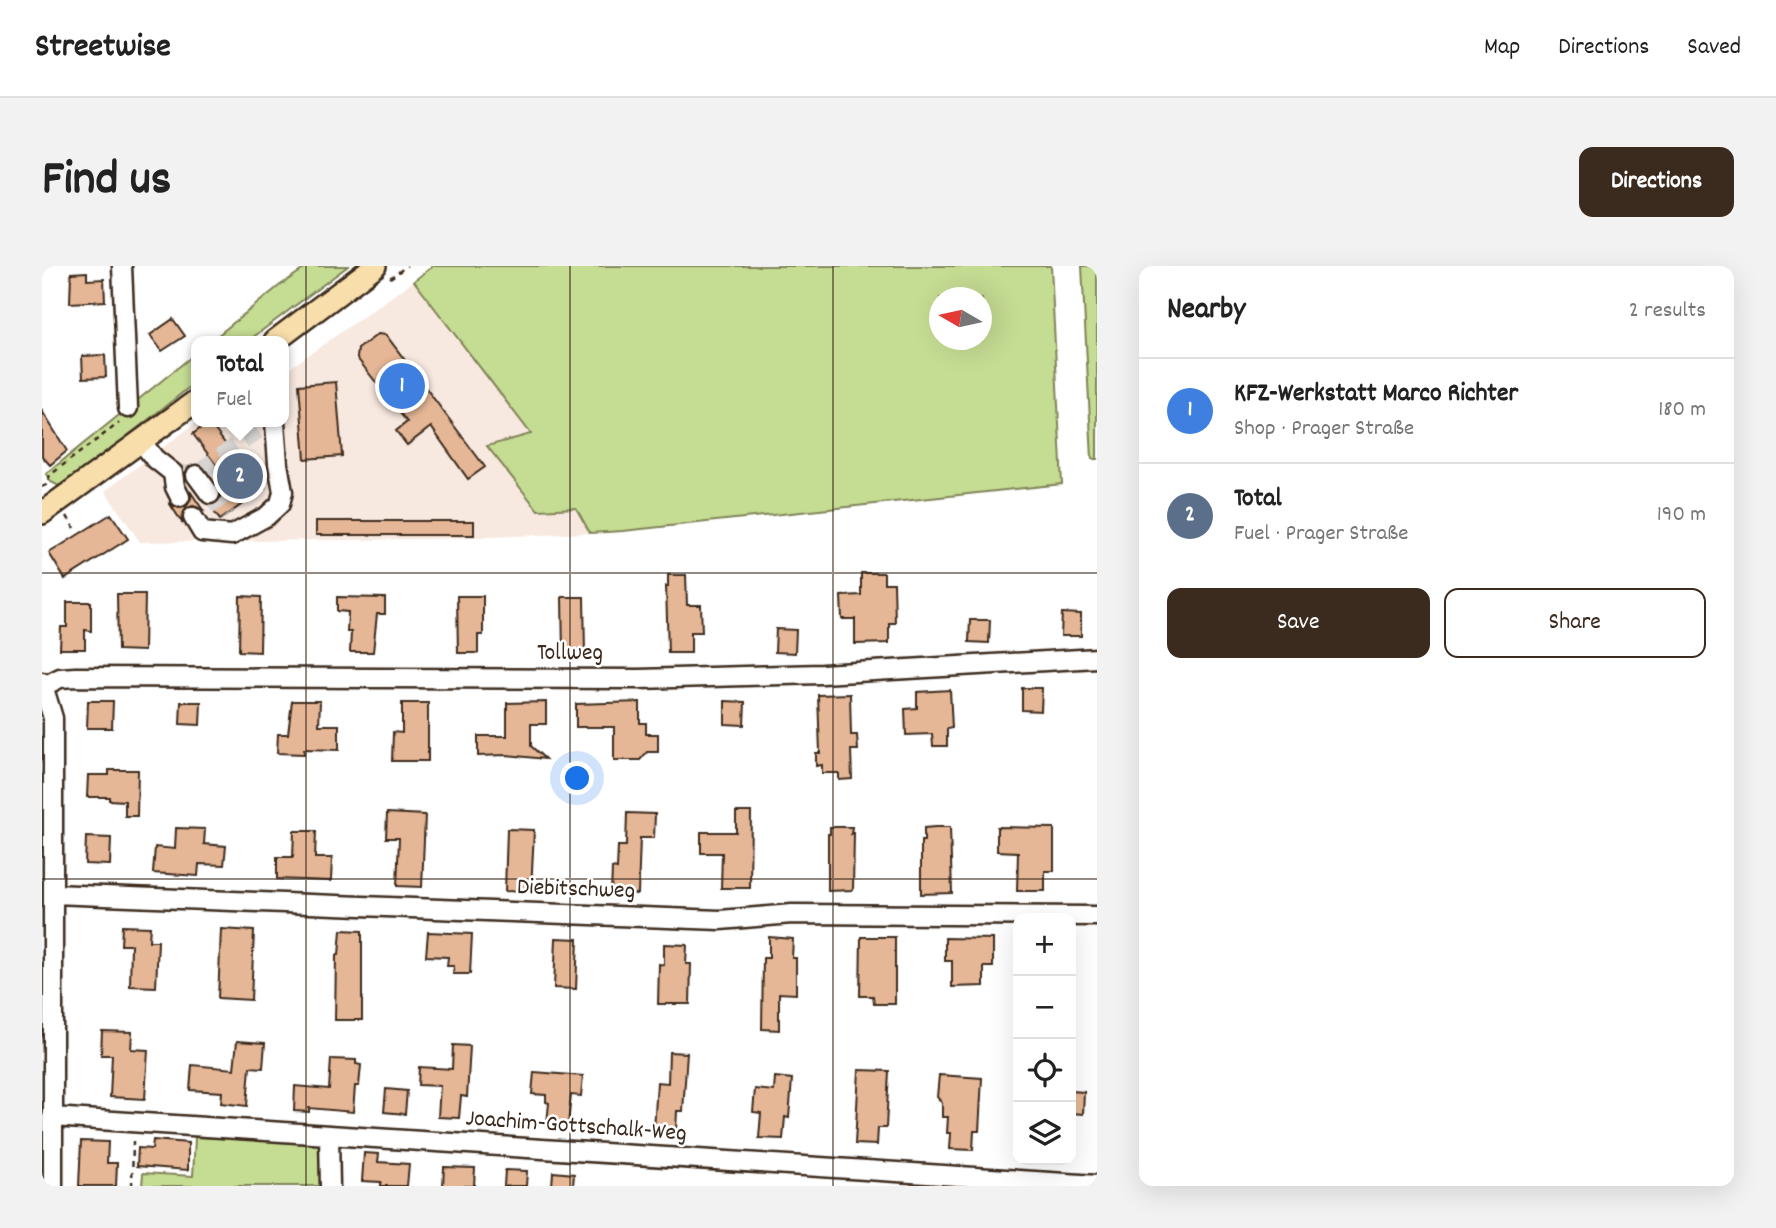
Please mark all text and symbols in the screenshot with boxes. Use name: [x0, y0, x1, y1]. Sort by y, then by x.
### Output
text: Streetwise: [35, 25, 171, 72]
text: Map: [1484, 31, 1520, 65]
text: Directions: [1558, 31, 1649, 65]
text: Saved: [1687, 31, 1741, 65]
text: Find us: [42, 147, 171, 217]
button: Directions: [1579, 147, 1734, 217]
north arrow: [929, 287, 992, 350]
text: Nearby: [1167, 290, 1245, 333]
text: 2 results: [1629, 295, 1706, 328]
popup: [191, 336, 289, 427]
text: Total: [216, 347, 264, 384]
pin: 1: [379, 360, 425, 412]
text: KFZ-Werkstatt Marco Richter: [1234, 376, 1518, 413]
text: Fuel: [216, 384, 252, 417]
text: 1: [1187, 394, 1193, 427]
text: 180 m: [1658, 394, 1706, 427]
text: Shop · Prager Straße: [1234, 413, 1414, 446]
pin: 2: [217, 450, 263, 502]
text: Total: [1234, 481, 1282, 518]
text: 2: [1185, 499, 1195, 532]
text: 190 m: [1657, 499, 1706, 532]
text: Fuel · Prager Straße: [1234, 518, 1408, 551]
button: Save: [1167, 588, 1430, 658]
button: Share: [1444, 588, 1706, 658]
street label: Tollweg: [537, 637, 603, 671]
your location: [560, 761, 594, 795]
street label: Diebitschweg: [516, 871, 636, 909]
map controls: [1013, 913, 1076, 1165]
button: +: [1013, 913, 1076, 976]
button: −: [1013, 976, 1076, 1039]
button: locate: [1013, 1039, 1076, 1102]
street label: Joachim-Gottschalk-Weg: [464, 1102, 688, 1152]
button: layers: [1013, 1102, 1076, 1165]

